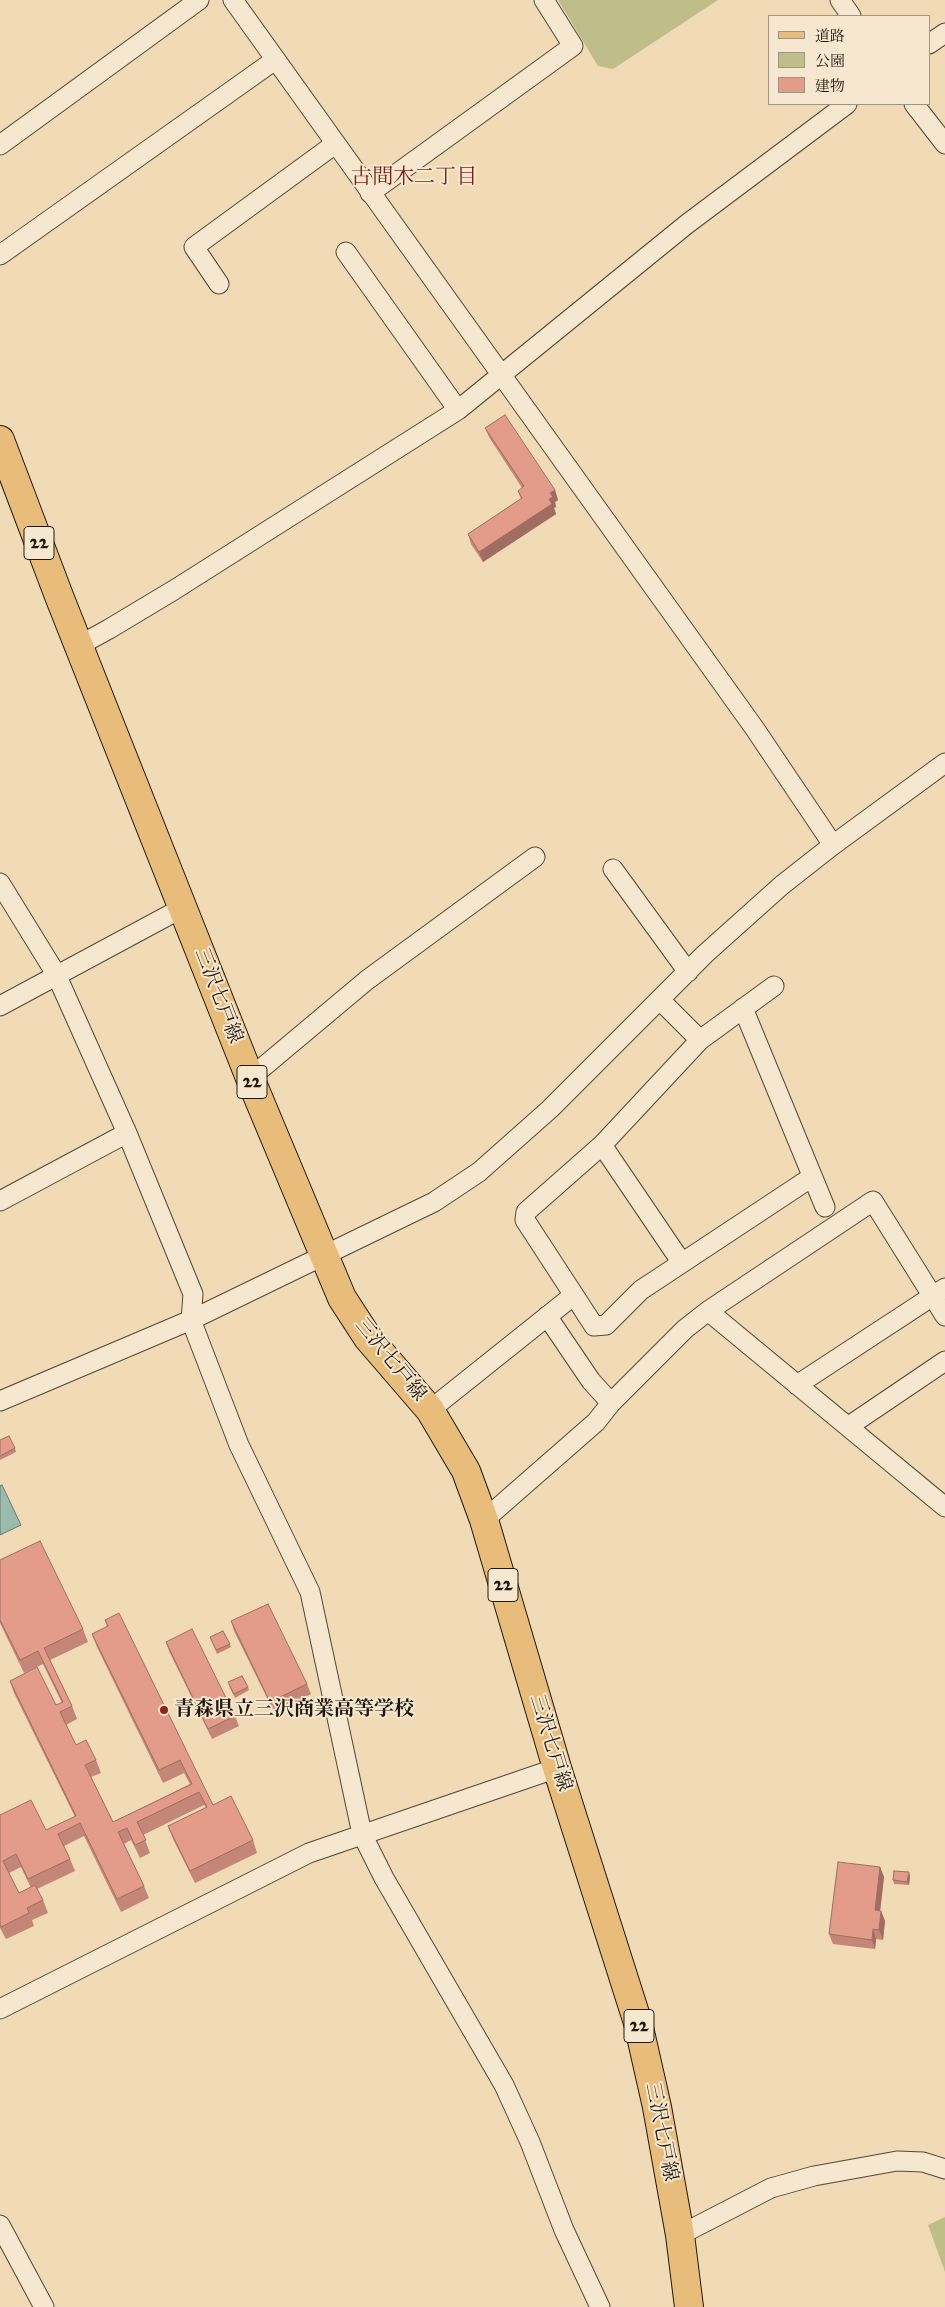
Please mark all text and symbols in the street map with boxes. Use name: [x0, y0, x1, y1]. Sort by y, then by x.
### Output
legend: [768, 15, 930, 105]
text: 道路: [815, 27, 845, 45]
text: 公園: [815, 52, 845, 70]
text: 建物: [815, 77, 845, 95]
district label: 古間木二丁目: [351, 165, 477, 191]
road number: 22: [24, 526, 54, 560]
street label: 三沢七戸線: [189, 945, 247, 1047]
road number: 22: [237, 1066, 267, 1098]
street label: 三沢七戸線: [349, 1314, 431, 1406]
road number: 22: [488, 1568, 518, 1602]
street label: 三沢七戸線: [524, 1692, 576, 1794]
place label: 青森県立三沢商業高等学校: [174, 1698, 414, 1722]
marker: 青森県立三沢商業高等学校: [158, 1704, 170, 1716]
road number: 22: [624, 2010, 654, 2042]
street label: 三沢七戸線: [640, 2081, 682, 2183]

